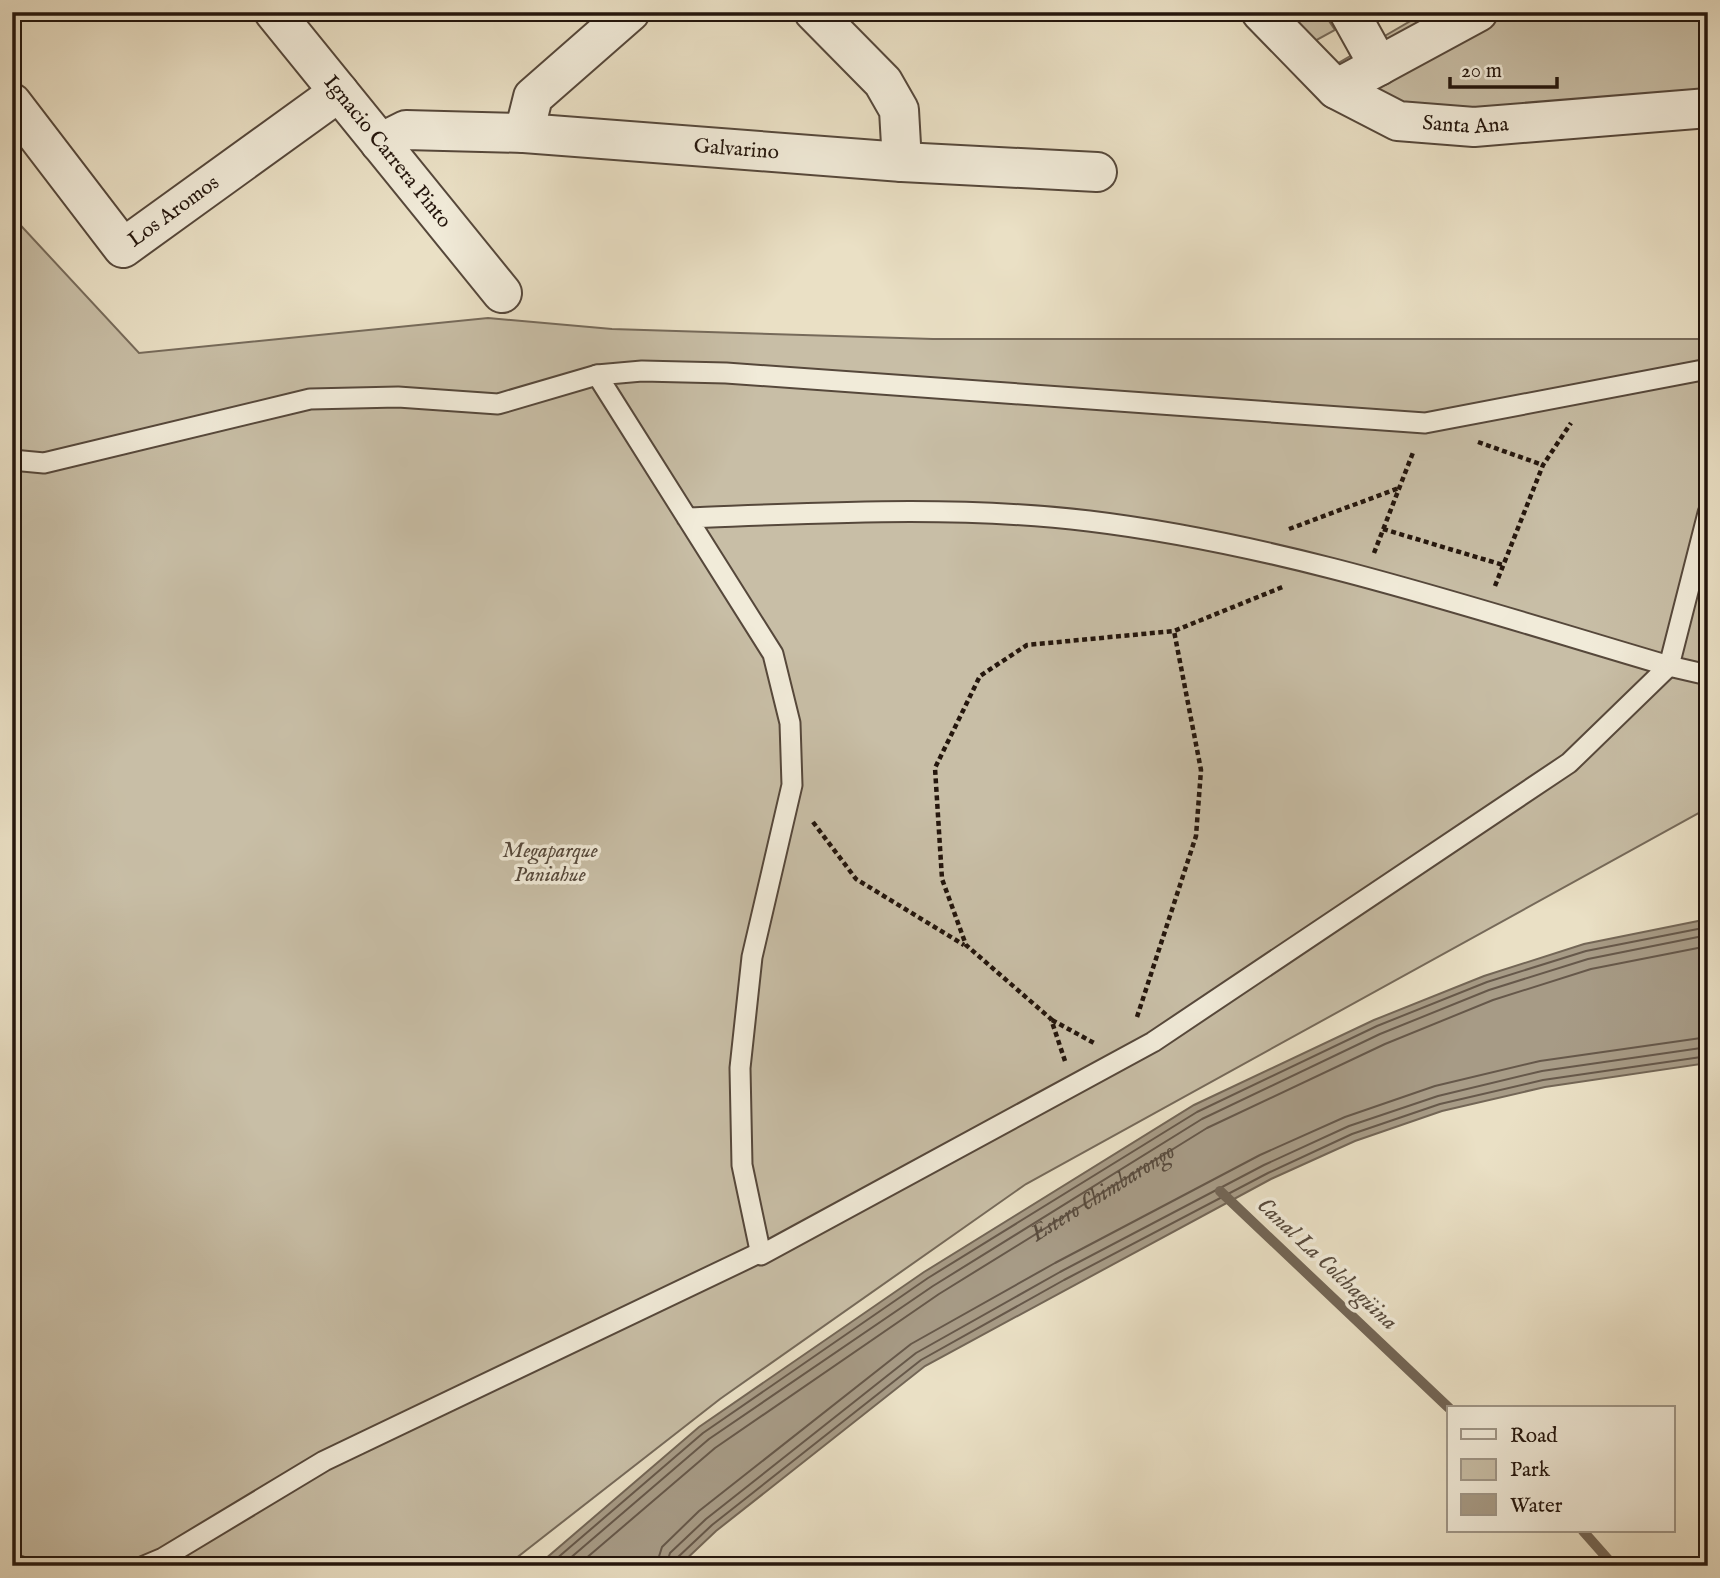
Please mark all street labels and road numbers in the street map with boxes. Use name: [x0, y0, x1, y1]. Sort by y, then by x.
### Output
street label: Ignacio Carrera Pinto: [317, 70, 457, 234]
street label: Santa Ana: [1421, 109, 1511, 141]
street label: Galvarino: [693, 133, 780, 166]
street label: Los Aromos: [122, 169, 225, 254]

